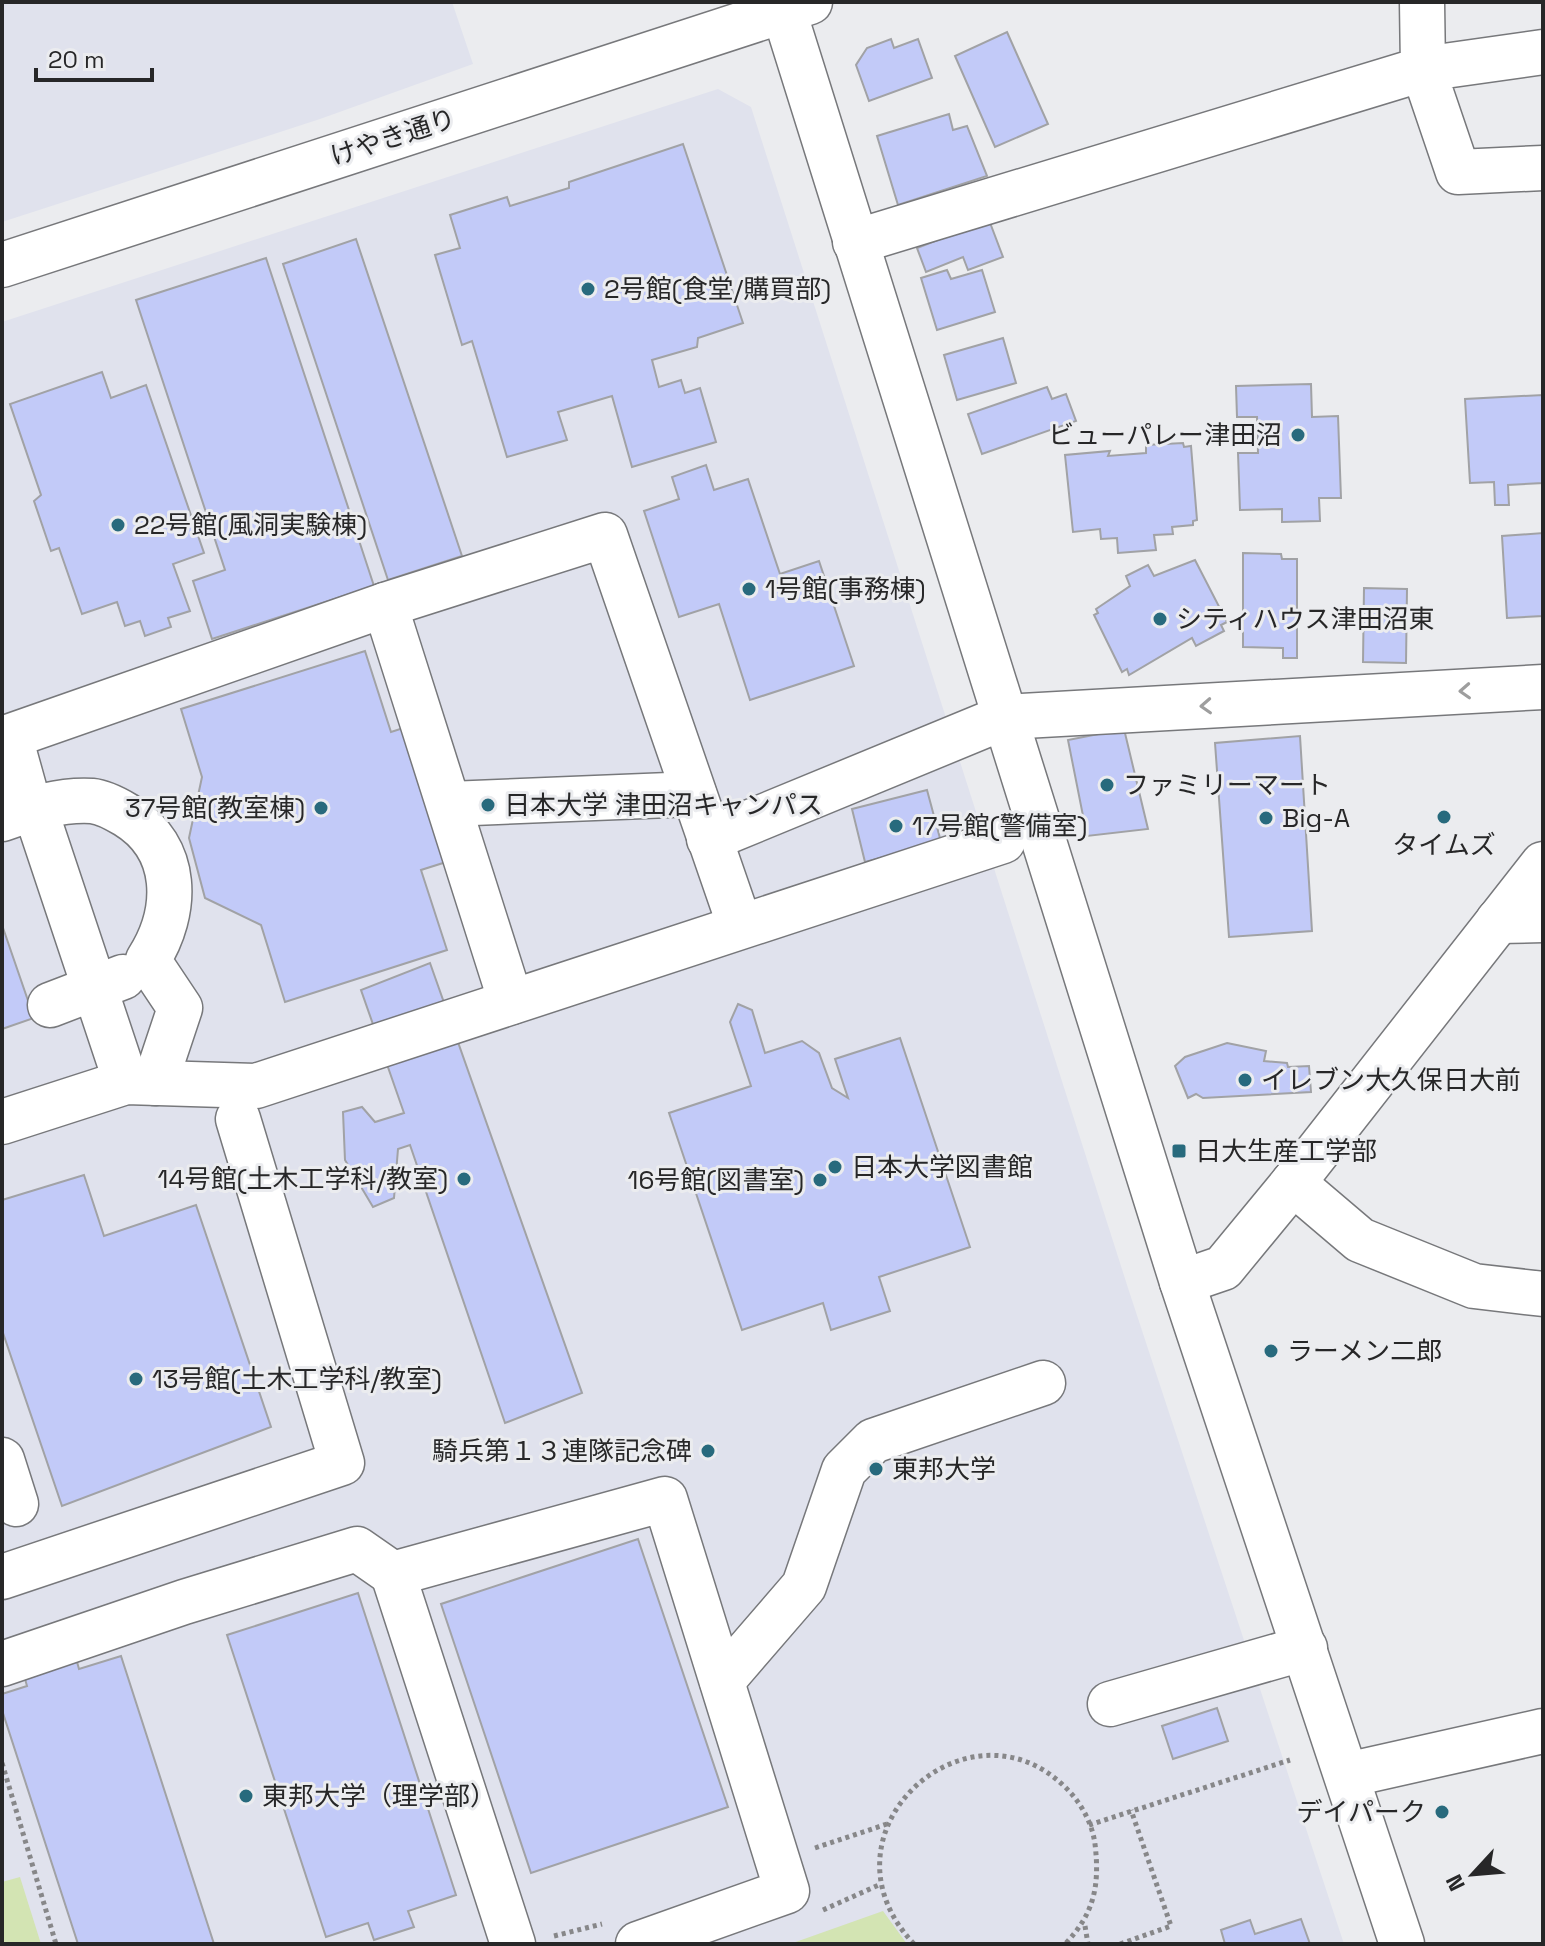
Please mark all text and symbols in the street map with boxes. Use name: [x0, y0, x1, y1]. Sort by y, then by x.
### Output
scale bar: [36, 32, 152, 82]
text: 20 m: [48, 44, 105, 75]
street label: けやき通り: [326, 101, 460, 173]
place label: 2号館(食堂/購買部): [604, 272, 831, 306]
marker: 2号館(食堂/購買部): [579, 280, 597, 298]
place label: ビューパレー津田沼: [1048, 418, 1282, 452]
marker: ビューパレー津田沼: [1289, 426, 1307, 444]
place label: 22号館(風洞実験棟): [134, 508, 367, 542]
marker: 22号館(風洞実験棟): [109, 516, 127, 534]
place label: 1号館(事務棟): [765, 572, 926, 606]
marker: 1号館(事務棟): [740, 580, 758, 598]
place label: シティハウス津田沼東: [1176, 602, 1434, 636]
marker: シティハウス津田沼東: [1151, 610, 1169, 628]
one-way arrow: [1458, 682, 1471, 699]
one-way arrow: [1199, 697, 1212, 714]
place label: ファミリーマート: [1123, 768, 1331, 802]
marker: ファミリーマート: [1098, 776, 1116, 794]
place label: 日本大学 津田沼キャンパス: [504, 788, 823, 822]
place label: 37号館(教室棟): [125, 791, 305, 825]
marker: 日本大学 津田沼キャンパス: [479, 796, 497, 814]
marker: 37号館(教室棟): [312, 799, 330, 817]
place label: Big-A: [1282, 801, 1350, 835]
marker: タイムズ: [1435, 808, 1453, 826]
place label: 17号館(警備室): [912, 809, 1087, 843]
marker: Big-A: [1257, 809, 1275, 827]
marker: 17号館(警備室): [887, 817, 905, 835]
place label: タイムズ: [1392, 828, 1496, 862]
place label: イレブン大久保日大前: [1261, 1063, 1521, 1097]
marker: イレブン大久保日大前: [1236, 1071, 1254, 1089]
place label: 日大生産工学部: [1195, 1134, 1377, 1168]
marker: 日大生産工学部: [1170, 1142, 1188, 1160]
place label: 日本大学図書館: [851, 1150, 1033, 1184]
marker: 日本大学図書館: [826, 1158, 844, 1176]
place label: 14号館(土木工学科/教室): [158, 1162, 448, 1196]
place label: 16号館(図書室): [628, 1163, 804, 1197]
marker: 14号館(土木工学科/教室): [455, 1170, 473, 1188]
marker: 16号館(図書室): [811, 1171, 829, 1189]
place label: ラーメン二郎: [1287, 1334, 1442, 1368]
marker: ラーメン二郎: [1262, 1342, 1280, 1360]
place label: 13号館(土木工学科/教室): [152, 1362, 442, 1396]
marker: 13号館(土木工学科/教室): [127, 1370, 145, 1388]
place label: 騎兵第１３連隊記念碑: [432, 1434, 692, 1468]
marker: 騎兵第１３連隊記念碑: [699, 1442, 717, 1460]
place label: 東邦大学: [892, 1452, 996, 1486]
marker: 東邦大学: [867, 1460, 885, 1478]
place label: 東邦大学（理学部）: [262, 1779, 496, 1813]
marker: 東邦大学（理学部）: [237, 1787, 255, 1805]
place label: デイパーク: [1297, 1795, 1426, 1829]
marker: デイパーク: [1433, 1803, 1451, 1821]
north arrow: [1433, 1834, 1513, 1914]
text: N: [1439, 1870, 1471, 1896]

